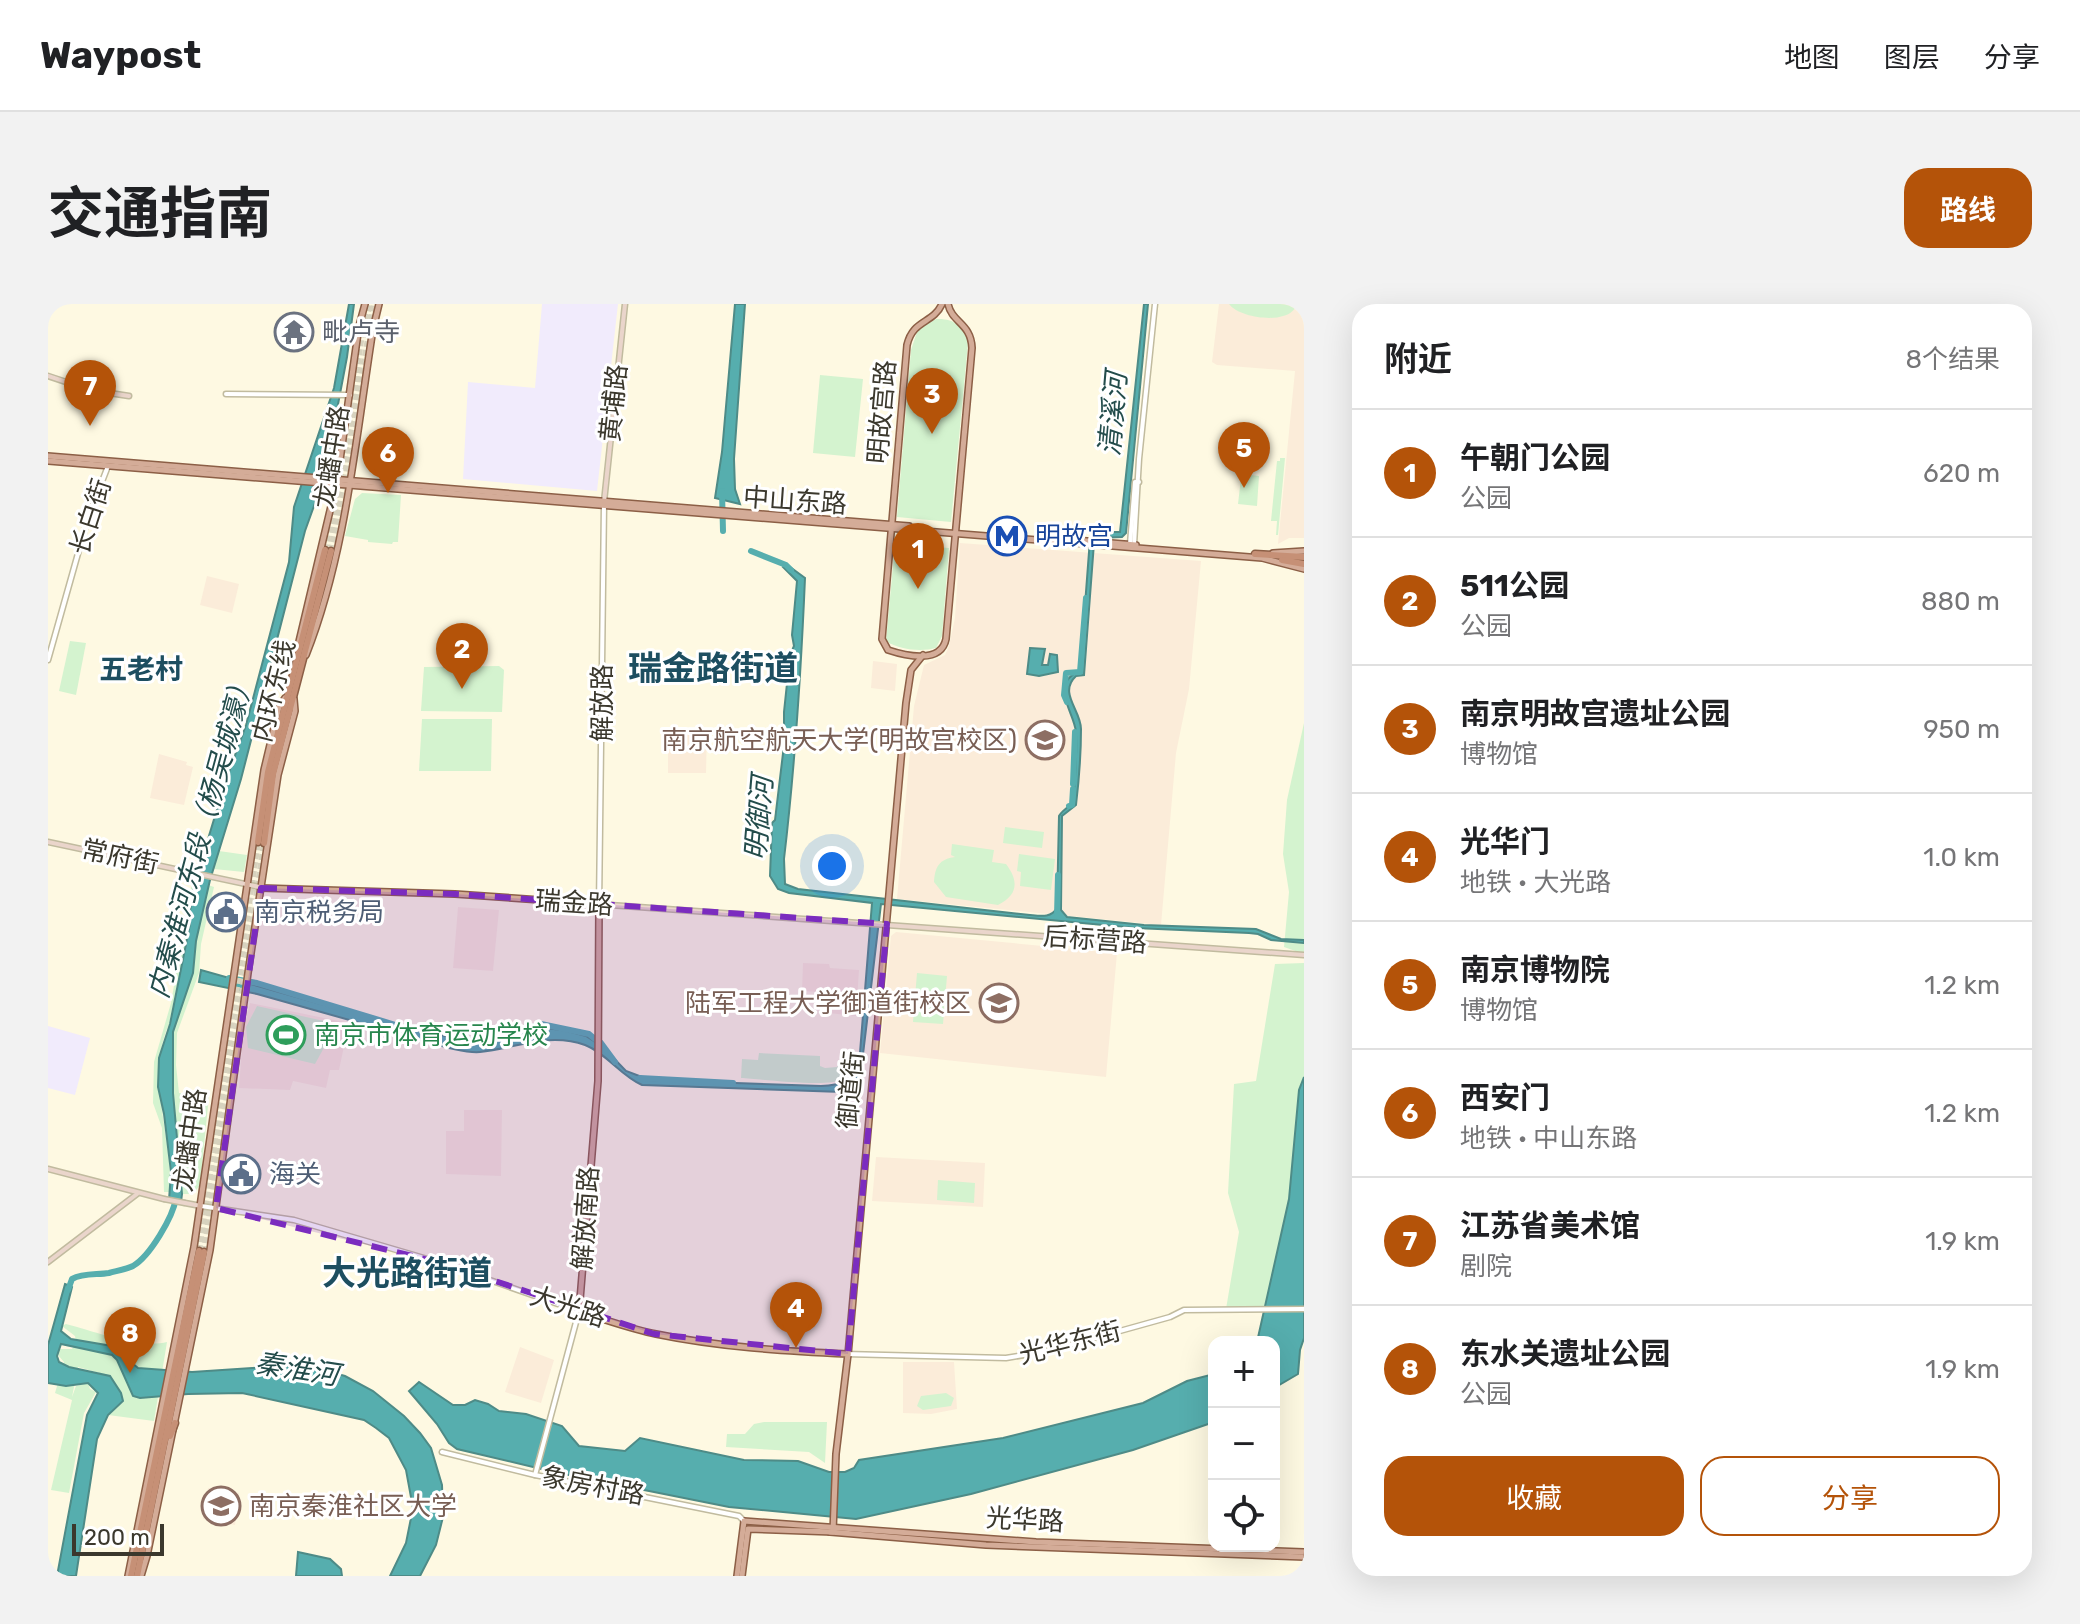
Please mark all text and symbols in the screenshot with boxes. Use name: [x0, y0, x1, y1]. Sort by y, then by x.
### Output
text: Waypost: [40, 32, 201, 78]
text: 地图: [1784, 41, 1840, 74]
text: 图层: [1884, 41, 1940, 74]
text: 分享: [1984, 41, 2040, 74]
button: 路线: [1904, 168, 2032, 248]
text: 交通指南: [48, 181, 272, 247]
temple icon: 毗卢寺: [273, 311, 315, 353]
place label: 毗卢寺: [322, 317, 400, 348]
text: 附近: [1384, 339, 1452, 380]
text: 8个结果: [1905, 344, 2000, 375]
street label: 明故宫路: [862, 359, 902, 465]
pin: 7: [64, 360, 116, 426]
street label: 黄埔路: [595, 363, 633, 443]
water label: 清溪河: [1093, 366, 1134, 457]
pin: 3: [906, 368, 958, 434]
street label: 龙蟠中路: [309, 403, 355, 511]
pin: 5: [1218, 422, 1270, 488]
pin: 6: [362, 427, 414, 493]
text: 午朝门公园: [1460, 440, 1610, 476]
text: 1: [1404, 458, 1416, 489]
text: 620 m: [1923, 458, 2000, 489]
street label: 长白街: [64, 475, 118, 559]
street label: 中山东路: [742, 482, 848, 520]
text: 公园: [1460, 483, 1512, 514]
metro station icon: 明故宫: [986, 515, 1028, 557]
place label: 明故宫: [1035, 521, 1113, 552]
pin: 1: [892, 523, 944, 589]
text: 511公园: [1460, 568, 1569, 604]
text: 2: [1402, 586, 1418, 617]
text: 880 m: [1921, 586, 2000, 617]
text: 公园: [1460, 611, 1512, 642]
pin: 2: [436, 623, 488, 689]
street label: 内环东线: [246, 637, 302, 745]
district label: 瑞金路街道: [628, 648, 798, 689]
district label: 五老村: [99, 653, 183, 686]
street label: 解放路: [587, 664, 618, 742]
water label: 内秦淮河东段（杨吴城濠）: [142, 668, 260, 1002]
text: 南京明故宫遗址公园: [1460, 696, 1730, 732]
text: 3: [1401, 714, 1419, 745]
text: 950 m: [1923, 714, 2000, 745]
school or university icon: 南京航空航天大学(明故宫校区): [1024, 719, 1066, 761]
place label: 南京航空航天大学(明故宫校区): [661, 725, 1017, 756]
text: 博物馆: [1460, 739, 1538, 770]
water label: 明御河: [739, 770, 780, 861]
text: 光华门: [1460, 824, 1550, 860]
street label: 常府街: [79, 834, 161, 880]
text: 4: [1401, 842, 1419, 873]
text: 1.0 km: [1923, 842, 2000, 873]
your location: [812, 846, 852, 886]
text: 地铁 · 大光路: [1460, 867, 1611, 898]
street label: 瑞金路: [534, 885, 614, 921]
public building icon: 南京税务局: [205, 891, 247, 933]
place label: 南京税务局: [254, 897, 384, 928]
street label: 后标营路: [1042, 921, 1148, 959]
text: 南京博物院: [1460, 952, 1610, 988]
text: 5: [1402, 970, 1418, 1001]
text: 1.2 km: [1924, 970, 2000, 1001]
school or university icon: 陆军工程大学御道街校区: [978, 982, 1020, 1024]
place label: 陆军工程大学御道街校区: [685, 988, 971, 1019]
text: 博物馆: [1460, 995, 1538, 1026]
sports icon: 南京市体育运动学校: [265, 1014, 307, 1056]
place label: 南京市体育运动学校: [314, 1020, 548, 1051]
street label: 御道街: [832, 1050, 870, 1130]
text: 西安门: [1460, 1080, 1550, 1116]
street label: 龙蟠中路: [167, 1086, 213, 1194]
text: 6: [1402, 1098, 1418, 1129]
text: 1.2 km: [1924, 1098, 2000, 1129]
text: 地铁 · 中山东路: [1460, 1123, 1637, 1154]
public building icon: 海关: [220, 1153, 262, 1195]
place label: 海关: [269, 1159, 321, 1190]
street label: 解放南路: [567, 1165, 605, 1271]
text: 江苏省美术馆: [1460, 1208, 1640, 1244]
text: 7: [1403, 1226, 1417, 1257]
text: 1.9 km: [1925, 1226, 2000, 1257]
text: 剧院: [1460, 1251, 1512, 1282]
district label: 大光路街道: [322, 1253, 492, 1294]
street label: 大光路: [526, 1280, 610, 1334]
pin: 4: [770, 1282, 822, 1348]
pin: 8: [104, 1307, 156, 1373]
street label: 光华东街: [1016, 1315, 1124, 1371]
map controls: [1208, 1336, 1280, 1552]
button: +: [1208, 1336, 1280, 1408]
text: 东水关遗址公园: [1460, 1336, 1670, 1372]
water label: 秦淮河: [253, 1346, 346, 1393]
text: 8: [1401, 1354, 1419, 1385]
text: 1.9 km: [1925, 1354, 2000, 1385]
text: 公园: [1460, 1379, 1512, 1410]
button: −: [1208, 1408, 1280, 1480]
button: 收藏: [1384, 1456, 1684, 1536]
button: 分享: [1700, 1456, 2000, 1536]
street label: 象房村路: [539, 1461, 647, 1511]
button: locate: [1208, 1480, 1280, 1552]
school or university icon: 南京秦淮社区大学: [200, 1485, 242, 1527]
place label: 南京秦淮社区大学: [249, 1491, 457, 1522]
street label: 光华路: [985, 1502, 1065, 1538]
scale bar: [72, 1520, 164, 1556]
text: 200 m: [84, 1524, 150, 1551]

